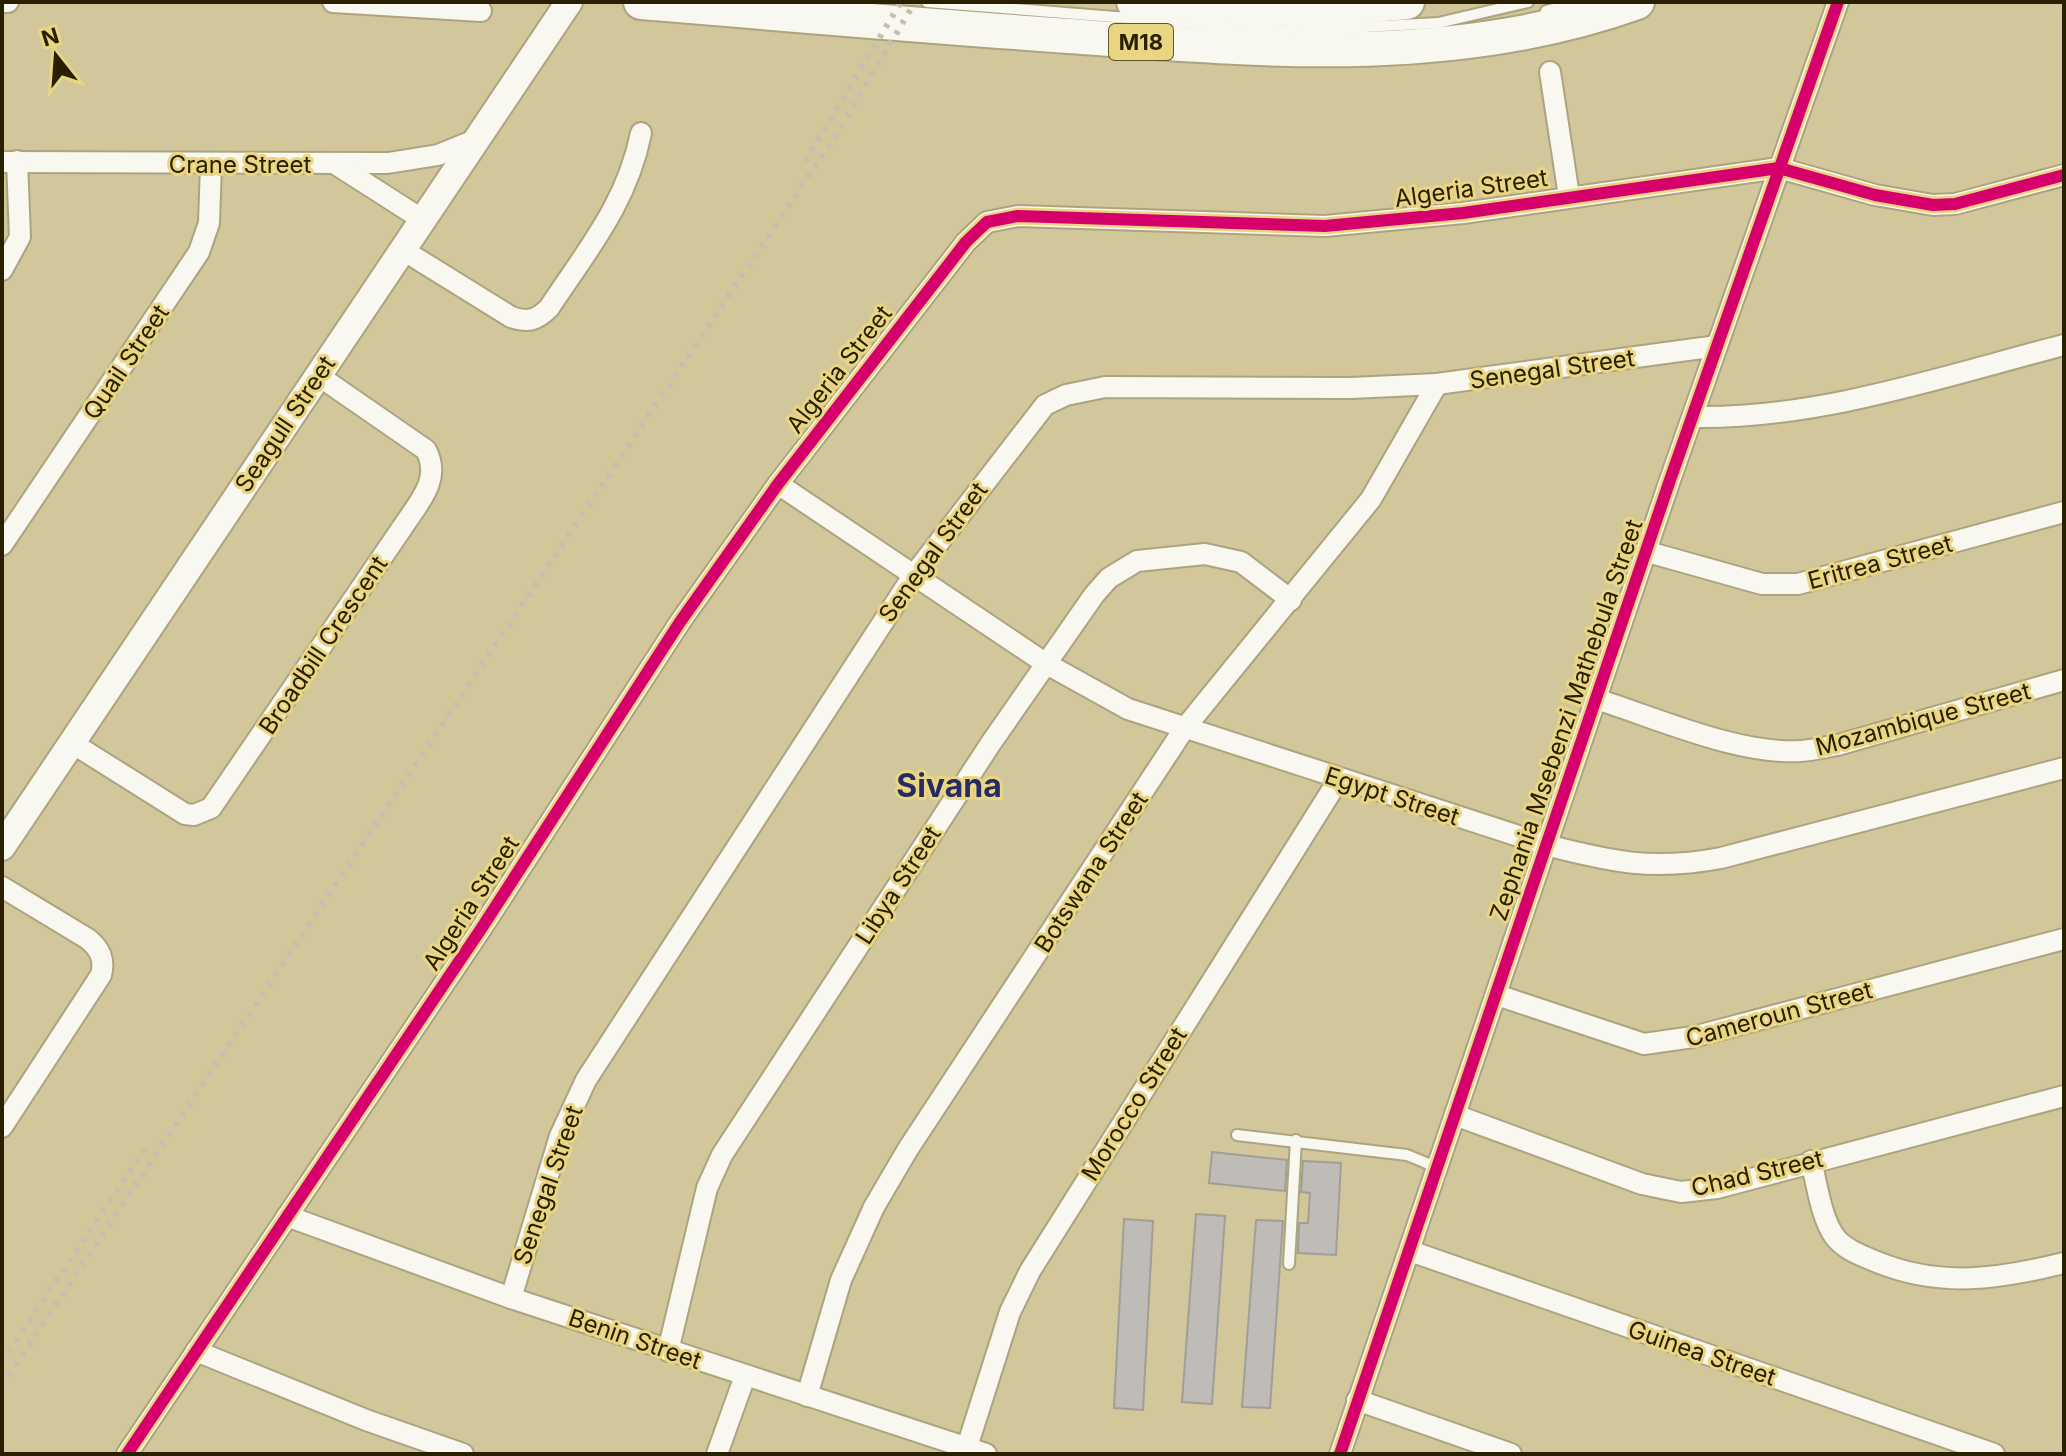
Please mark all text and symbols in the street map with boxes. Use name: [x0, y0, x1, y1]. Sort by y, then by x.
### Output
north arrow: [16, 16, 96, 96]
text: N: [38, 22, 62, 52]
road number: M18: [1109, 24, 1173, 60]
street label: Crane Street: [169, 150, 311, 179]
street label: Algeria Street: [1393, 163, 1550, 213]
street label: Quail Street: [77, 299, 175, 425]
street label: Algeria Street: [780, 299, 898, 439]
street label: Senegal Street: [1468, 343, 1636, 395]
street label: Seagull Street: [229, 350, 341, 498]
street label: Senegal Street: [872, 476, 994, 628]
street label: Zephania Msebenzi Mathebula Street: [1484, 515, 1649, 924]
street label: Eritrea Street: [1805, 529, 1956, 595]
street label: Broadbill Crescent: [253, 550, 393, 740]
street label: Mozambique Street: [1812, 676, 2034, 762]
street label: Egypt Street: [1321, 761, 1463, 831]
district label: Sivana: [896, 766, 1002, 805]
street label: Botswana Street: [1028, 786, 1154, 958]
street label: Libya Street: [849, 820, 947, 949]
street label: Algeria Street: [417, 830, 525, 976]
street label: Cameroun Street: [1683, 975, 1876, 1053]
street label: Morocco Street: [1075, 1022, 1193, 1186]
street label: Senegal Street: [507, 1102, 589, 1268]
street label: Chad Street: [1688, 1144, 1826, 1202]
street label: Benin Street: [565, 1303, 705, 1375]
street label: Guinea Street: [1624, 1314, 1780, 1392]

